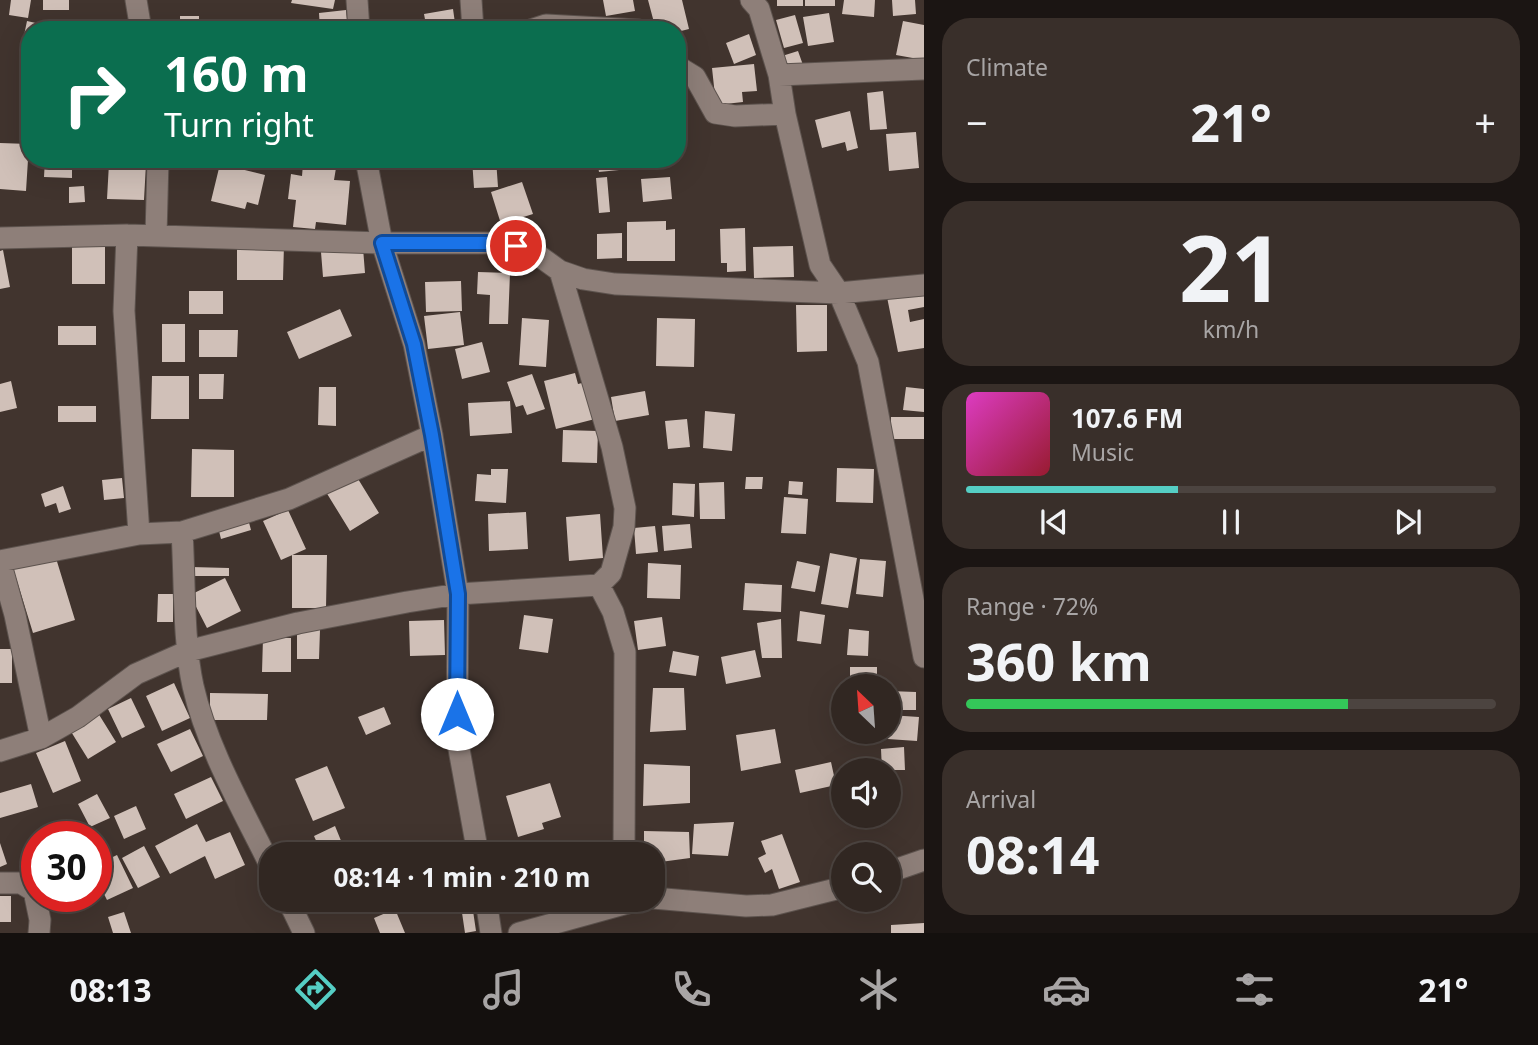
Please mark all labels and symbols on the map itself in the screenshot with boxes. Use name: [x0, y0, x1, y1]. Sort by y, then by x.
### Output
pin: [486, 216, 546, 276]
north arrow: [831, 674, 901, 744]
position arrow: [420, 677, 494, 751]
speed limit sign: 30: [21, 821, 112, 912]

